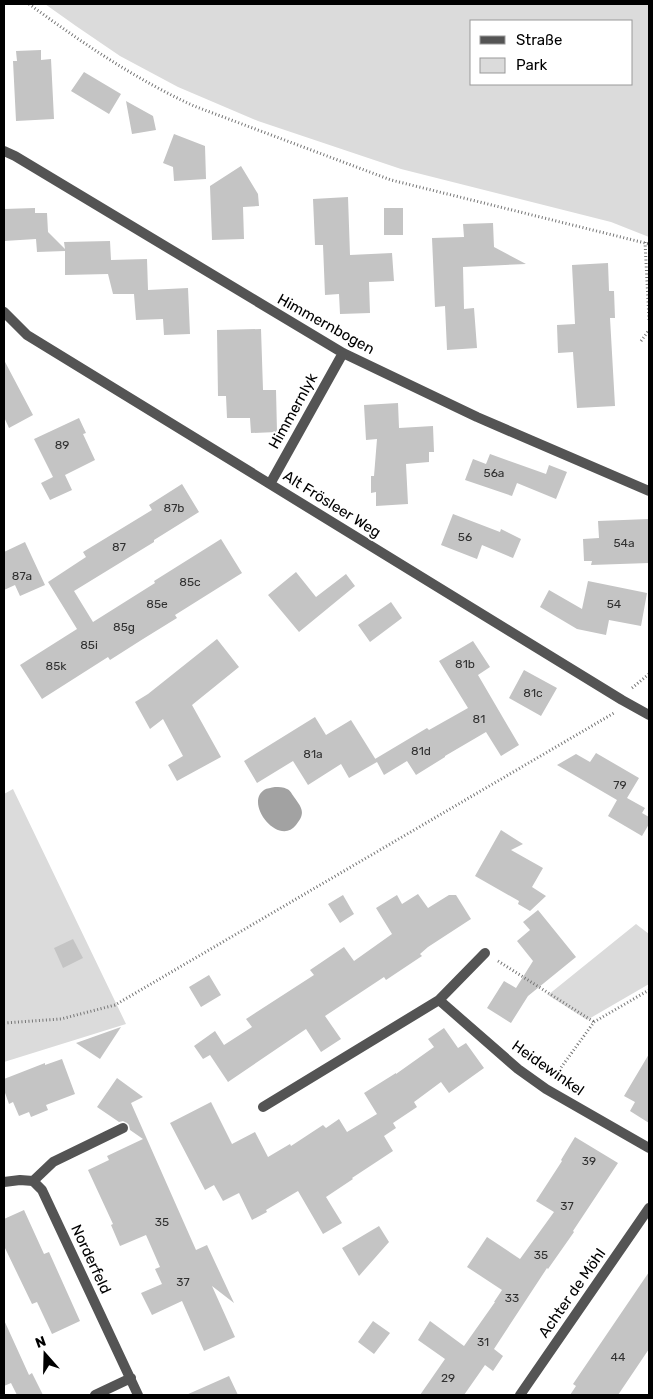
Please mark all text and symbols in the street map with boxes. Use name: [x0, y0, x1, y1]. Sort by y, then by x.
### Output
legend: [470, 20, 633, 85]
text: Straße: [516, 31, 562, 49]
text: Park: [516, 56, 547, 74]
street label: Himmernbogen: [274, 290, 378, 358]
street label: Himmernlyk: [265, 370, 321, 452]
house number: 89: [55, 438, 69, 452]
house number: 56a: [484, 466, 505, 480]
street label: Alt Frösleer Weg: [280, 467, 384, 541]
house number: 87b: [164, 501, 184, 515]
house number: 56: [458, 530, 472, 544]
house number: 54a: [613, 536, 635, 550]
house number: 87: [112, 540, 126, 554]
house number: 87a: [12, 569, 32, 583]
house number: 85c: [179, 575, 201, 589]
house number: 85e: [146, 597, 168, 611]
house number: 54: [607, 597, 622, 611]
house number: 85g: [113, 620, 135, 634]
house number: 85i: [80, 638, 98, 652]
house number: 81b: [455, 657, 475, 671]
house number: 85k: [46, 659, 67, 673]
house number: 81c: [523, 686, 543, 700]
house number: 81: [473, 712, 485, 726]
house number: 81d: [411, 744, 431, 758]
house number: 81a: [303, 747, 323, 761]
house number: 79: [613, 778, 627, 792]
street label: Heidewinkel: [508, 1037, 588, 1099]
house number: 39: [582, 1154, 596, 1168]
house number: 37: [560, 1199, 574, 1213]
house number: 35: [155, 1215, 169, 1229]
street label: Norderfeld: [67, 1222, 115, 1296]
street label: Achter de Möhl: [535, 1245, 609, 1341]
house number: 35: [534, 1248, 548, 1262]
house number: 37: [176, 1275, 190, 1289]
house number: 33: [505, 1291, 519, 1305]
north arrow: [20, 1329, 70, 1379]
text: N: [33, 1333, 48, 1352]
house number: 31: [477, 1335, 489, 1349]
house number: 44: [611, 1350, 626, 1364]
house number: 29: [441, 1371, 455, 1385]

